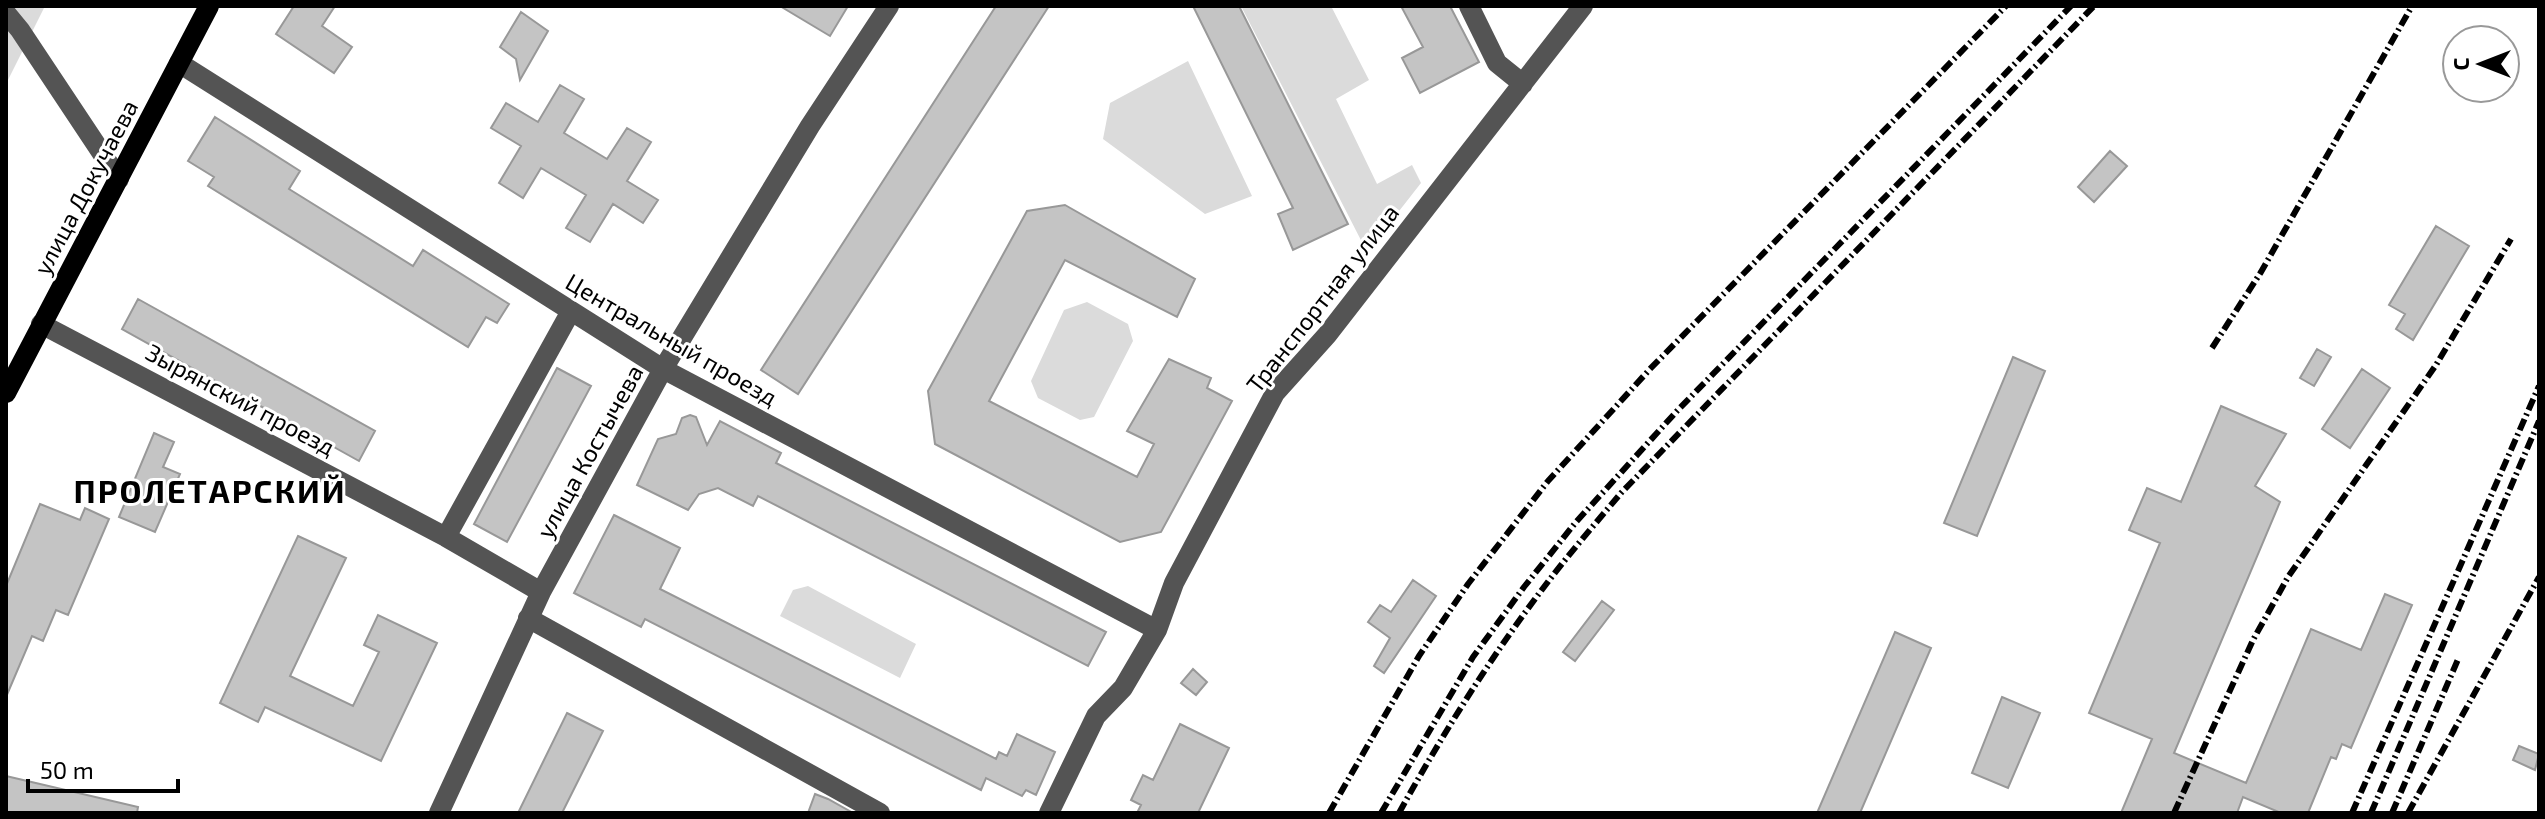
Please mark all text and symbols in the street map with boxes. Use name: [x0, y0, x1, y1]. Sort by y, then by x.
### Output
north arrow: [2441, 24, 2521, 104]
text: С: [2447, 57, 2473, 70]
street label: улица Докучаева: [27, 95, 144, 280]
street label: Транспортная улица: [1240, 198, 1405, 398]
street label: Центральный проезд: [561, 267, 783, 411]
street label: Зырянский проезд: [141, 337, 341, 461]
street label: улица Костычева: [529, 359, 649, 543]
district label: ПРОЛЕТАРСКИЙ: [73, 471, 347, 509]
scale bar: [28, 743, 178, 793]
text: 50 m: [40, 755, 94, 784]

